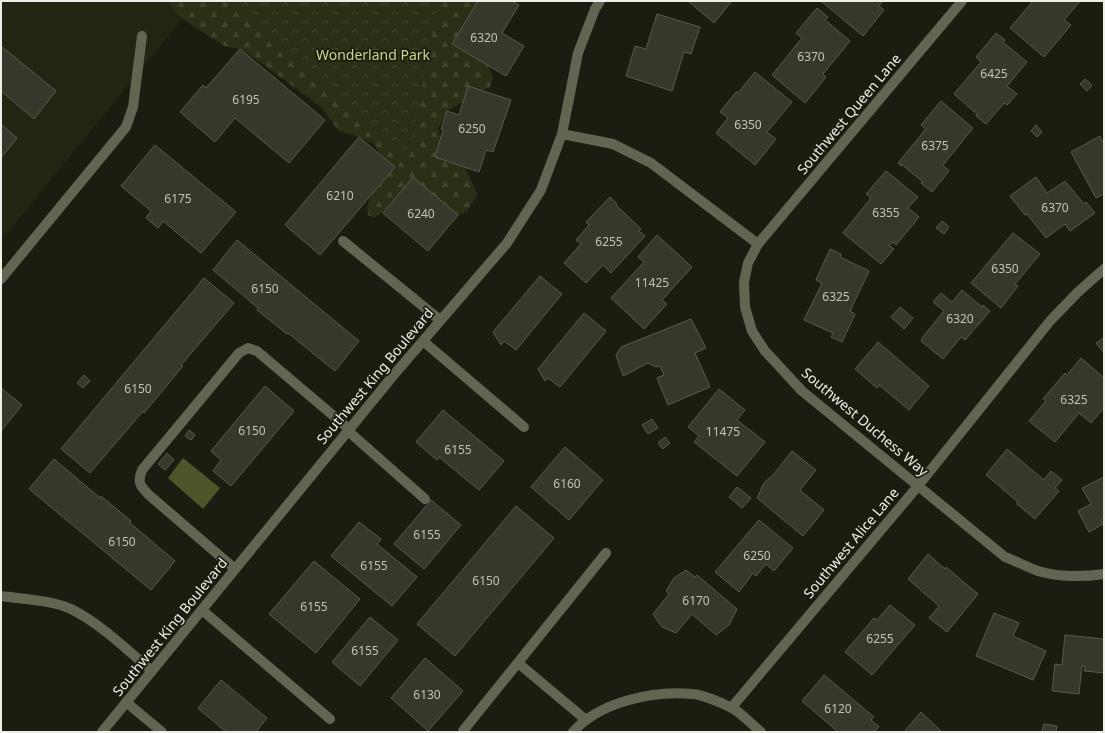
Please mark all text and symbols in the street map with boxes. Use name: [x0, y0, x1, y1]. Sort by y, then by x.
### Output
house number: 6320: [470, 29, 498, 46]
park label: Wonderland Park: [316, 45, 431, 64]
house number: 6370: [797, 48, 825, 65]
street label: Southwest Queen Lane: [792, 49, 905, 178]
house number: 6425: [980, 65, 1008, 82]
house number: 6195: [232, 91, 260, 108]
house number: 6350: [734, 116, 762, 133]
house number: 6250: [458, 120, 486, 137]
house number: 6375: [921, 137, 949, 154]
house number: 6210: [326, 187, 354, 204]
house number: 6175: [164, 190, 192, 207]
house number: 6370: [1041, 199, 1069, 216]
house number: 6355: [872, 204, 900, 221]
house number: 6240: [407, 205, 435, 222]
house number: 6255: [595, 233, 623, 250]
house number: 6350: [991, 260, 1019, 277]
house number: 11425: [635, 274, 669, 291]
house number: 6150: [251, 280, 279, 297]
house number: 6325: [822, 288, 850, 305]
street label: Southwest King Boulevard: [312, 303, 437, 448]
house number: 6320: [946, 310, 974, 327]
street label: Southwest Duchess Way: [798, 363, 933, 481]
house number: 6150: [124, 380, 152, 397]
house number: 6325: [1060, 391, 1088, 408]
house number: 6150: [238, 422, 266, 439]
house number: 11475: [706, 423, 740, 440]
house number: 6155: [444, 441, 472, 458]
house number: 6160: [553, 475, 581, 492]
street label: Southwest Alice Lane: [799, 483, 903, 602]
house number: 6155: [413, 526, 441, 543]
house number: 6150: [108, 533, 136, 550]
house number: 6250: [743, 547, 771, 564]
street label: Southwest King Boulevard: [108, 554, 231, 700]
house number: 6155: [360, 557, 388, 574]
house number: 6150: [472, 572, 500, 589]
house number: 6170: [682, 592, 710, 609]
house number: 6155: [300, 598, 328, 615]
house number: 6255: [866, 630, 894, 647]
house number: 6155: [351, 642, 379, 659]
house number: 6130: [413, 686, 441, 703]
house number: 6120: [824, 700, 852, 717]

